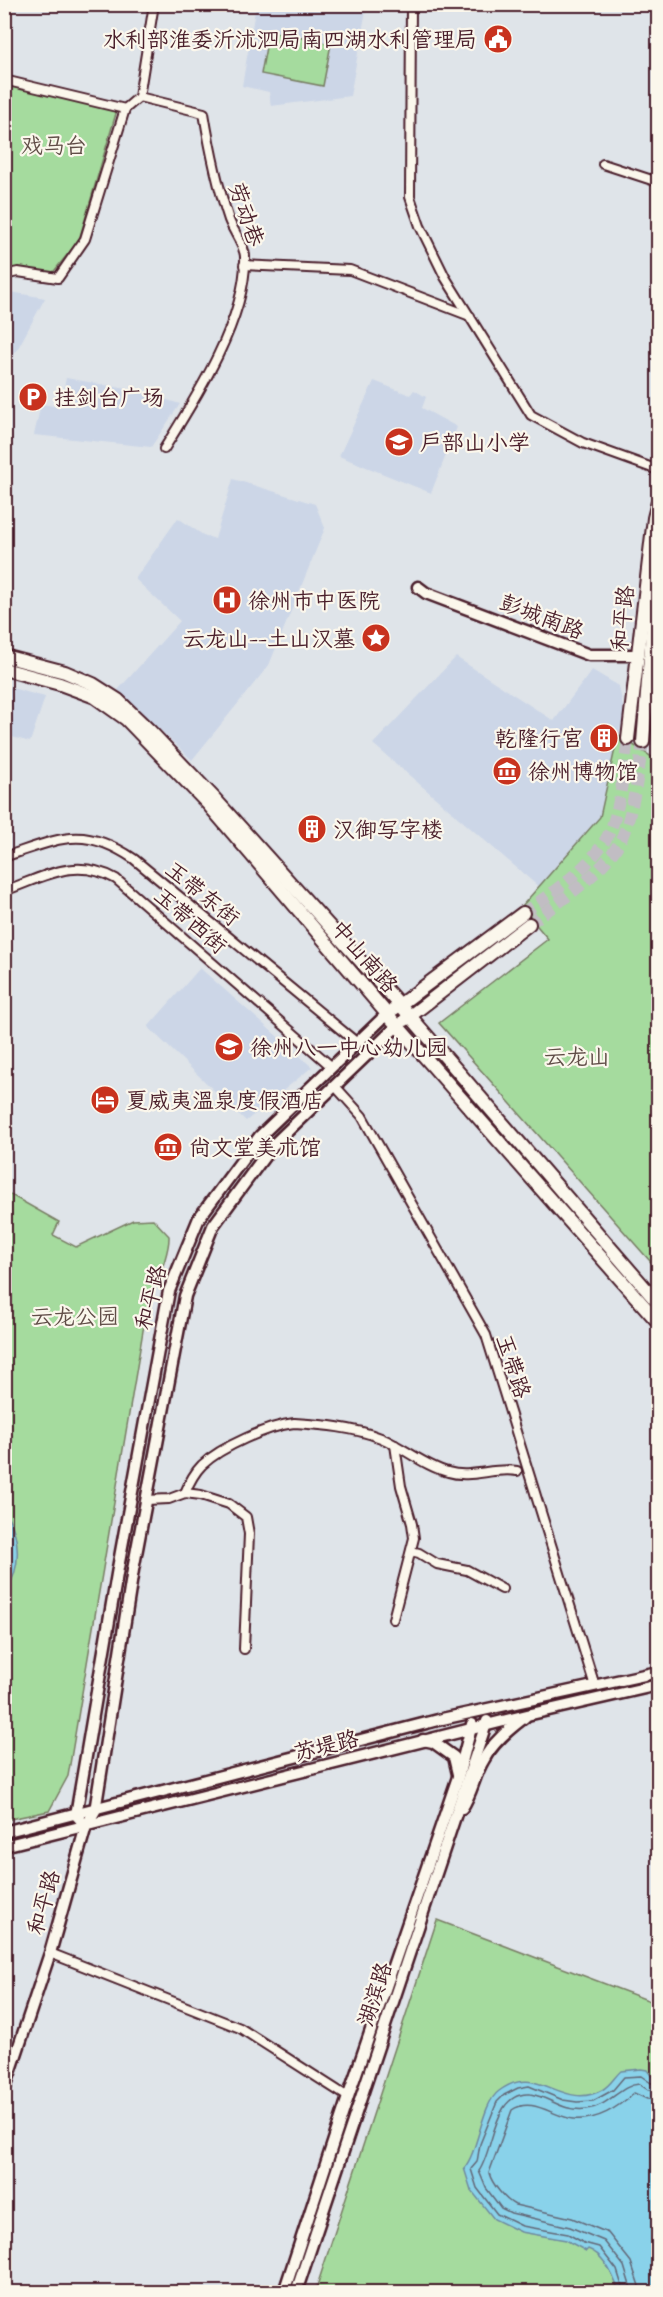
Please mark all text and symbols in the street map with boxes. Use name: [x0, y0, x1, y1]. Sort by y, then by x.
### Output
public building icon: 水利部淮委沂沭泗局南四湖水利管理局: [482, 23, 514, 55]
place label: 水利部淮委沂沭泗局南四湖水利管理局: [103, 25, 477, 56]
park label: 戏马台: [21, 131, 87, 162]
street label: 劳动巷: [220, 178, 271, 251]
parking icon: 挂剑台广场: [17, 381, 49, 413]
place label: 挂剑台广场: [54, 383, 164, 414]
school or university icon: 户部山小学: [383, 426, 415, 458]
place label: 户部山小学: [420, 428, 530, 459]
hospital icon: 徐州市中医院: [211, 584, 243, 616]
street label: 和平路: [605, 584, 642, 653]
place label: 徐州市中医院: [248, 586, 380, 617]
street label: 彭城南路: [495, 587, 588, 648]
place icon: 云龙山——土山汉墓: [360, 622, 392, 654]
place label: 云龙山——土山汉墓: [183, 624, 355, 655]
building icon: 乾隆行宫: [588, 722, 620, 754]
place label: 乾隆行宫: [495, 724, 583, 755]
museum icon: 徐州博物馆: [491, 755, 523, 787]
place label: 徐州博物馆: [528, 757, 638, 788]
building icon: 汉御写字楼: [296, 813, 328, 845]
place label: 汉御写字楼: [333, 815, 443, 846]
street label: 玉带东街: [158, 854, 246, 934]
street label: 玉带西街: [147, 881, 233, 962]
street label: 中山南路: [323, 914, 404, 1000]
school or university icon: 徐州八一中心幼儿园: [213, 1031, 245, 1063]
place label: 徐州八一中心幼儿园: [250, 1033, 448, 1064]
park label: 云龙山: [544, 1042, 610, 1073]
hotel icon: 夏威夷温泉度假酒店: [89, 1084, 121, 1116]
place label: 夏威夷温泉度假酒店: [126, 1086, 324, 1117]
museum icon: 尚文堂美术馆: [152, 1131, 184, 1163]
place label: 尚文堂美术馆: [189, 1133, 321, 1164]
street label: 和平路: [128, 1261, 175, 1333]
park label: 云龙公园: [31, 1302, 119, 1333]
street label: 玉带路: [488, 1330, 538, 1403]
street label: 苏堤路: [291, 1723, 362, 1769]
street label: 和平路: [20, 1866, 68, 1938]
street label: 湖滨路: [350, 1958, 400, 2031]

